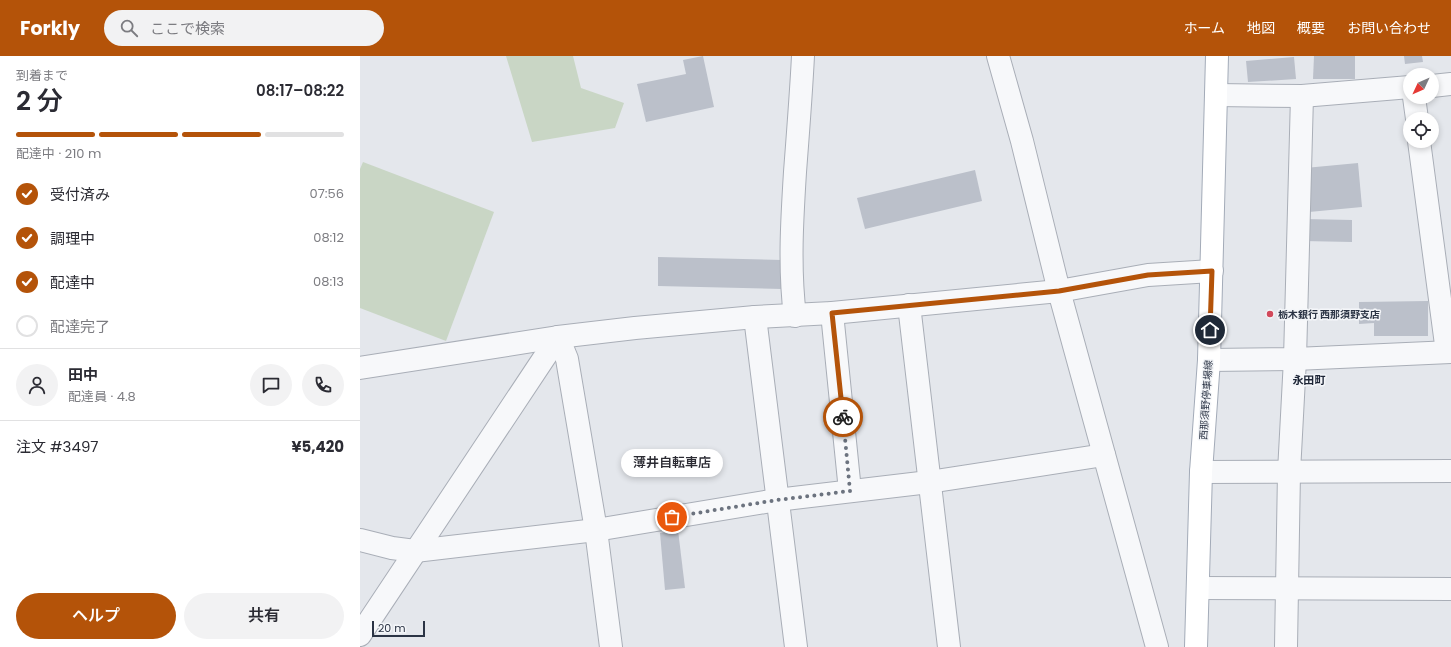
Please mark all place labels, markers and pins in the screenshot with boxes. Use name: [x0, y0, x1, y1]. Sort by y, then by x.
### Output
place label: 栃木銀行 西那須野支店: [1278, 307, 1380, 322]
marker: 栃木銀行 西那須野支店: [1265, 309, 1275, 319]
pin: [1193, 313, 1227, 347]
callout: 薄井自転車店: [621, 449, 723, 477]
pin: [655, 500, 689, 534]

